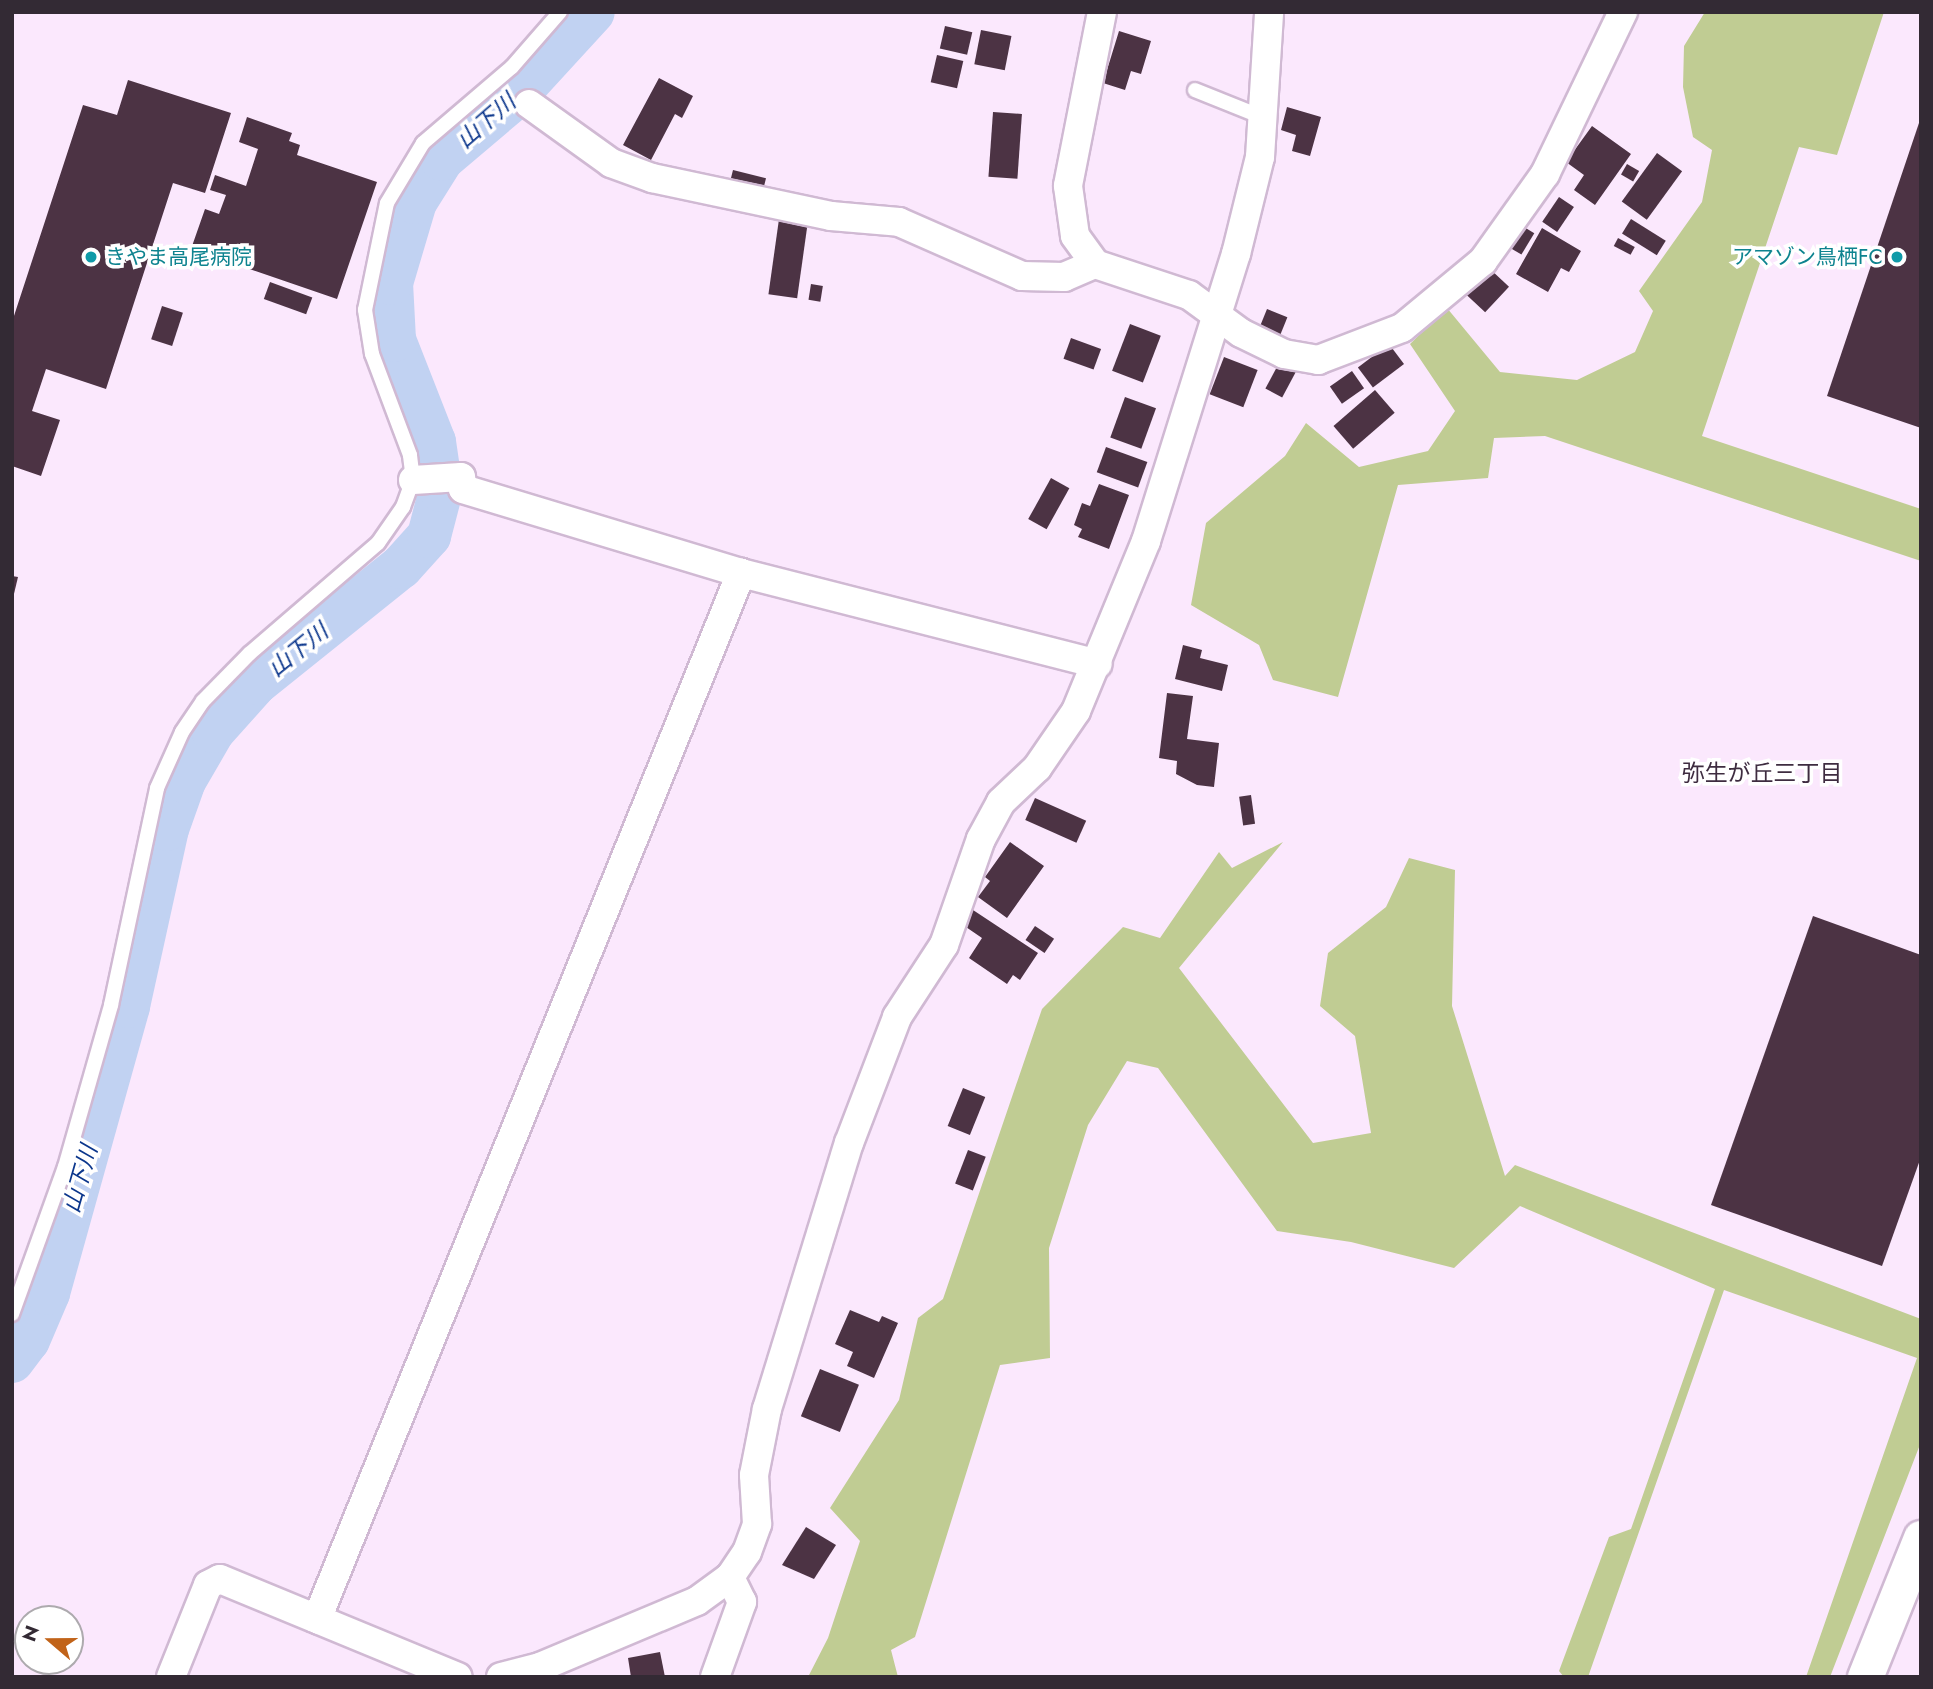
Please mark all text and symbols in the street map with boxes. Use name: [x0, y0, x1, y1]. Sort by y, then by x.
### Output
water label: 山下川: [451, 88, 521, 154]
place label: きやま高尾病院: [105, 244, 252, 270]
place label: アマゾン鳥栖FC: [1732, 244, 1883, 270]
marker: きやま高尾病院: [83, 249, 99, 265]
marker: アマゾン鳥栖FC: [1889, 249, 1905, 265]
water label: 山下川: [263, 618, 333, 682]
district label: 弥生が丘三丁目: [1682, 759, 1842, 787]
water label: 山下川: [57, 1142, 103, 1216]
north arrow: [14, 1605, 84, 1675]
text: N: [15, 1622, 46, 1645]

